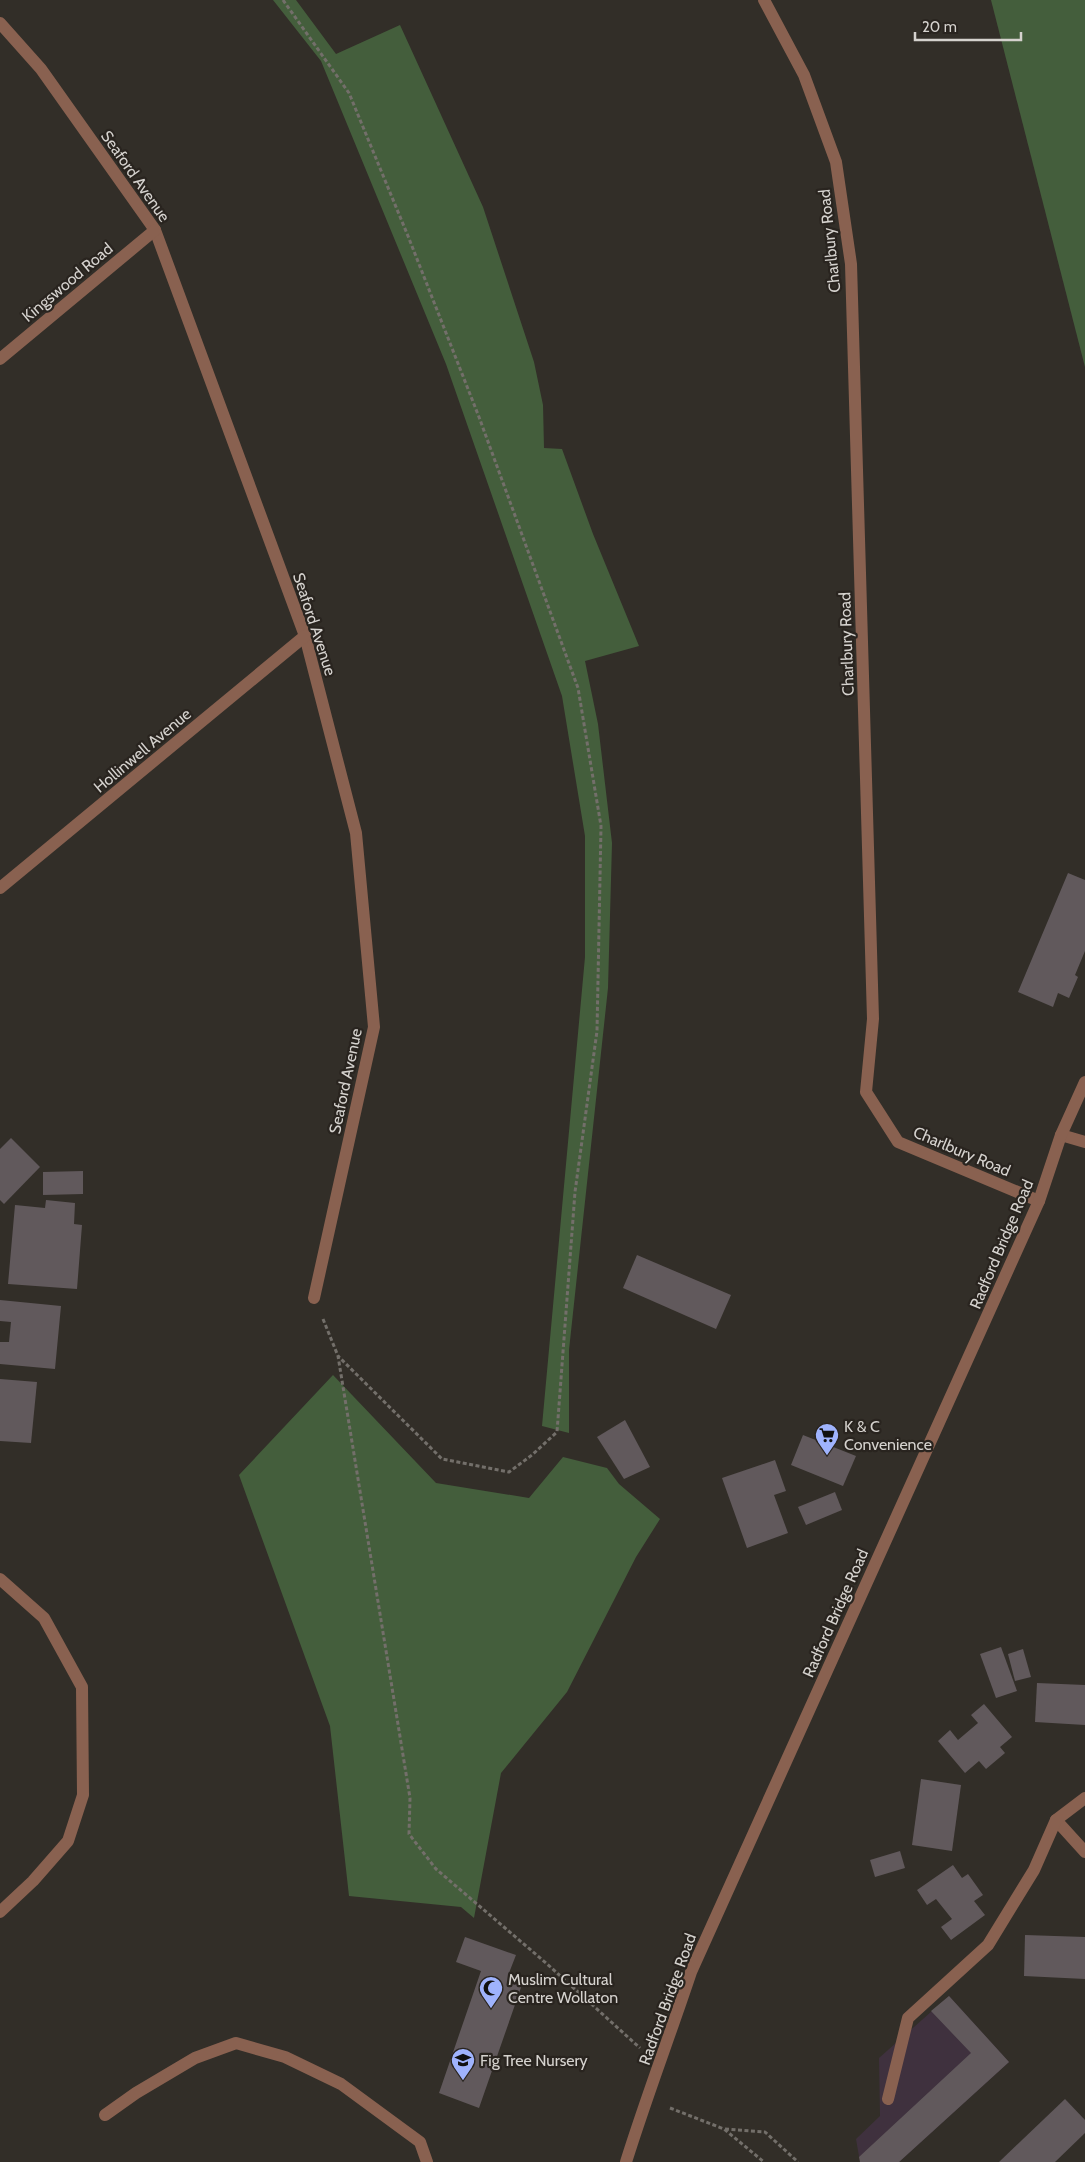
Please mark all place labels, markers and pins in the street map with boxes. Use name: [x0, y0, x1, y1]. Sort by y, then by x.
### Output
place label: K & C Convenience: [844, 1417, 932, 1454]
supermarket icon: K & C Convenience: [814, 1422, 840, 1456]
place label: Muslim Cultural Centre Wollaton: [508, 1970, 618, 2007]
mosque icon: Muslim Cultural Centre Wollaton: [478, 1975, 504, 2009]
school or university icon: Fig Tree Nursery: [450, 2047, 476, 2081]
place label: Fig Tree Nursery: [480, 2051, 588, 2070]

